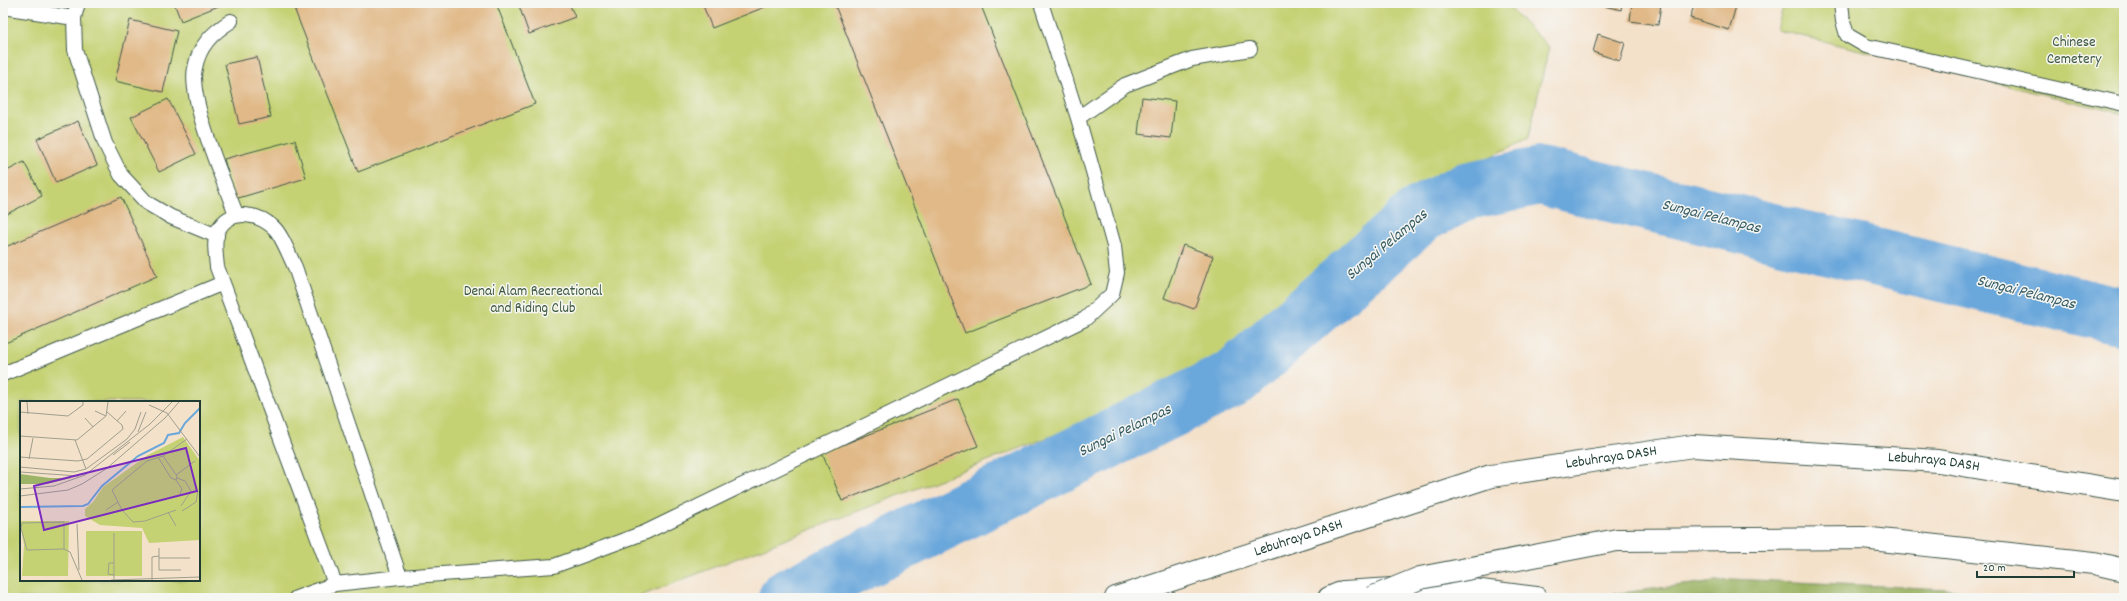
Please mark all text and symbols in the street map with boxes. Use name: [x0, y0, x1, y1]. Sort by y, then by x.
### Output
park label: Chinese Cemetery: [2047, 32, 2102, 71]
water label: Sungai Pelampas: [1659, 194, 1764, 241]
water label: Sungai Pelampas: [1341, 203, 1434, 286]
water label: Sungai Pelampas: [1974, 270, 2079, 317]
park label: Denai Alam Recreational and Riding Club: [464, 281, 603, 320]
water label: Sungai Pelampas: [1075, 398, 1176, 463]
inset map: [20, 401, 200, 581]
street label: Lebuhraya DASH: [1564, 440, 1658, 476]
street label: Lebuhraya DASH: [1887, 447, 1981, 479]
street label: Lebuhraya DASH: [1251, 514, 1346, 563]
scale bar: [1977, 553, 2074, 579]
text: 20 m: [1983, 560, 2006, 577]

